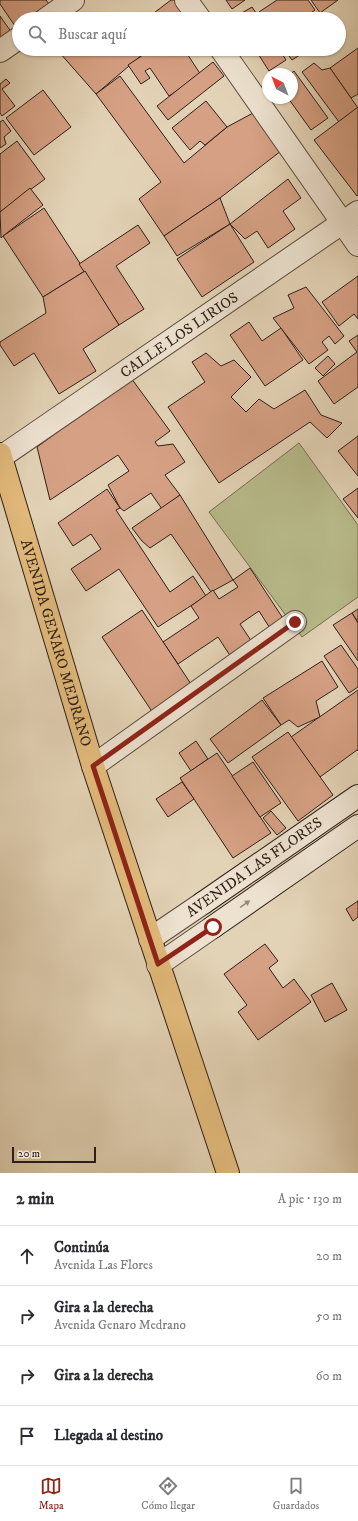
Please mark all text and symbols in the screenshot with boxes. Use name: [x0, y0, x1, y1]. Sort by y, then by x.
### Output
search box: [12, 12, 346, 56]
icon: search: [26, 23, 48, 45]
text: Buscar aquí: [58, 25, 126, 44]
north arrow: [262, 68, 298, 104]
street label: CALLE LOS LIRIOS: [117, 288, 242, 382]
street label: AVENIDA GENARO MEDRANO: [16, 537, 96, 749]
route end: [286, 613, 304, 631]
street label: AVENIDA LAS FLORES: [182, 813, 326, 922]
one-way arrow: [240, 900, 250, 908]
route start: [204, 918, 222, 936]
scale bar: [12, 1145, 96, 1164]
text: 20 m: [18, 1147, 40, 1161]
text: 2 min: [16, 1188, 54, 1210]
text: A pie · 130 m: [278, 1191, 342, 1207]
text: Continúa: [54, 1238, 109, 1257]
icon: ahead: [16, 1245, 38, 1267]
text: 20 m: [316, 1248, 342, 1264]
text: Avenida Las Flores: [54, 1257, 153, 1273]
text: Gira a la derecha: [54, 1298, 153, 1317]
icon: right: [16, 1305, 38, 1327]
text: 50 m: [316, 1308, 342, 1324]
text: Avenida Genaro Medrano: [54, 1317, 186, 1333]
icon: right: [16, 1365, 38, 1387]
text: Gira a la derecha: [54, 1366, 153, 1385]
text: 60 m: [316, 1368, 342, 1384]
icon: arrive: [16, 1425, 38, 1447]
text: Llegada al destino: [54, 1426, 163, 1445]
tab: Mapa: [39, 1475, 64, 1513]
tab: Cómo llegar: [141, 1475, 195, 1513]
tab: Guardados: [273, 1475, 319, 1513]

